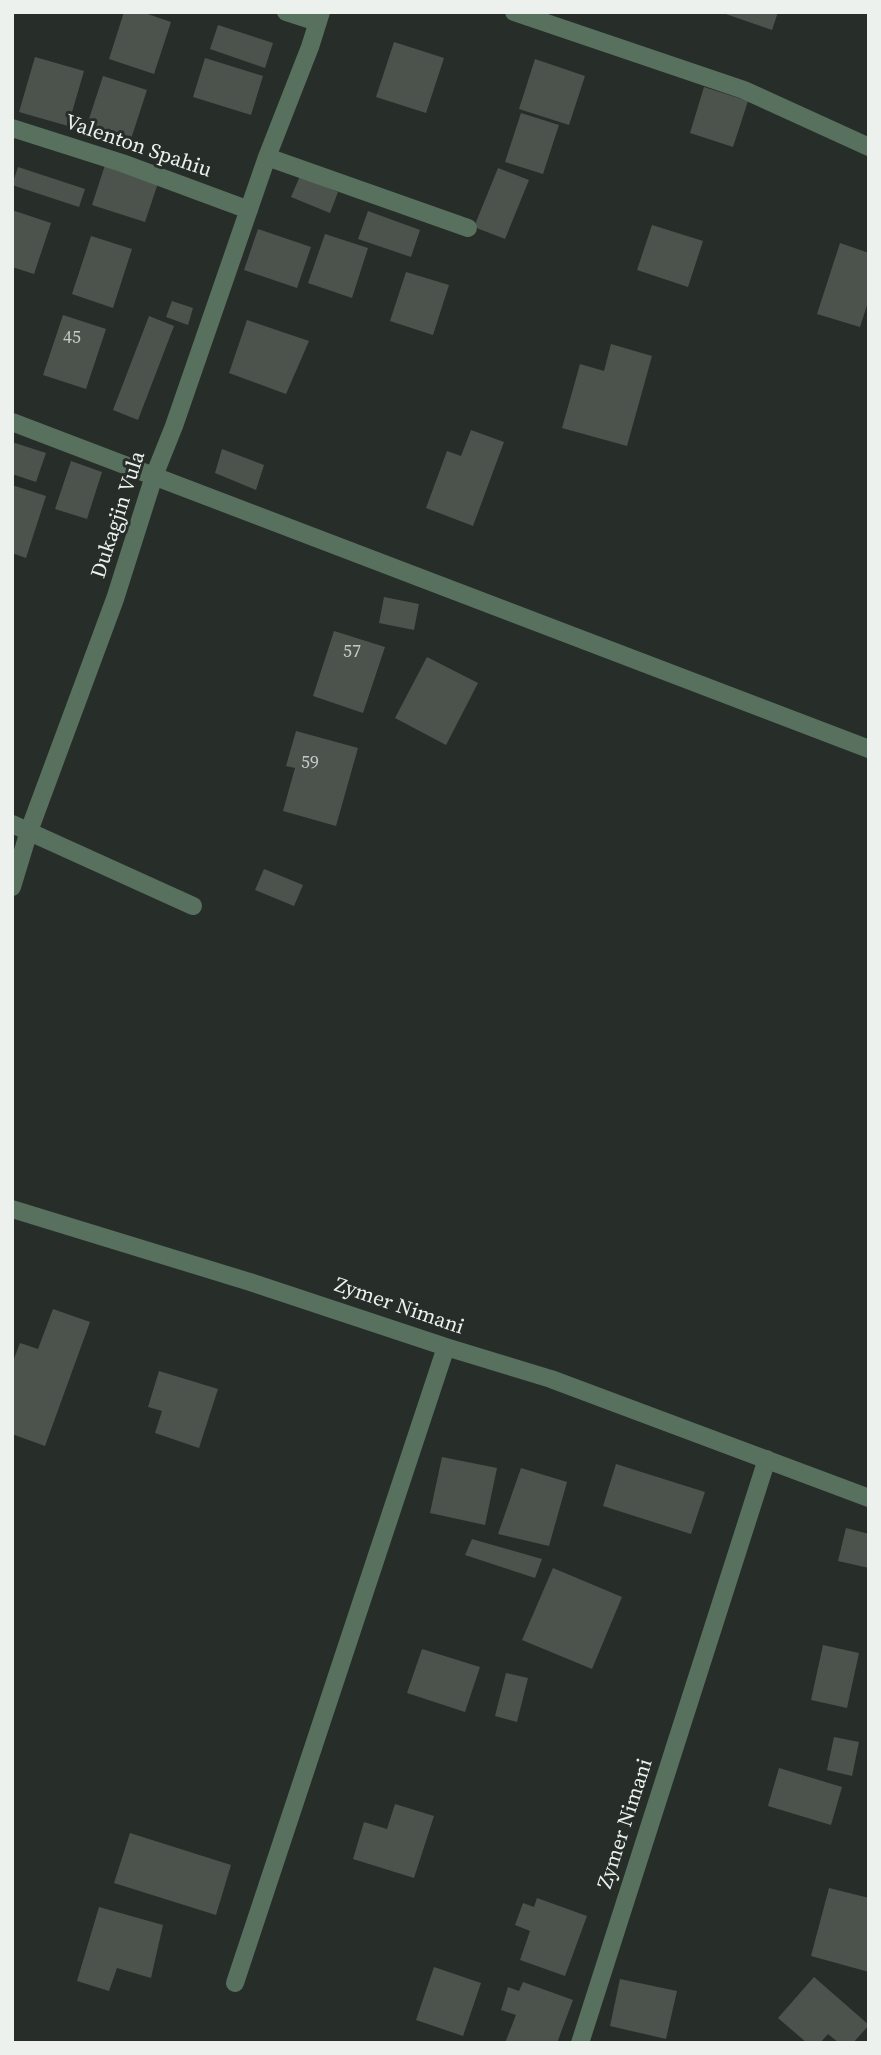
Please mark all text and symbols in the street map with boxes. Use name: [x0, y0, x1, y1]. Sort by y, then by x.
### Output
street label: Valenton Spahiu: [61, 110, 215, 184]
house number: 45: [63, 327, 81, 349]
street label: Dukagjin Vula: [87, 448, 151, 582]
house number: 57: [343, 641, 361, 663]
house number: 59: [301, 752, 319, 774]
street label: Zymer Nimani: [331, 1273, 467, 1341]
street label: Zymer Nimani: [593, 1756, 659, 1892]

